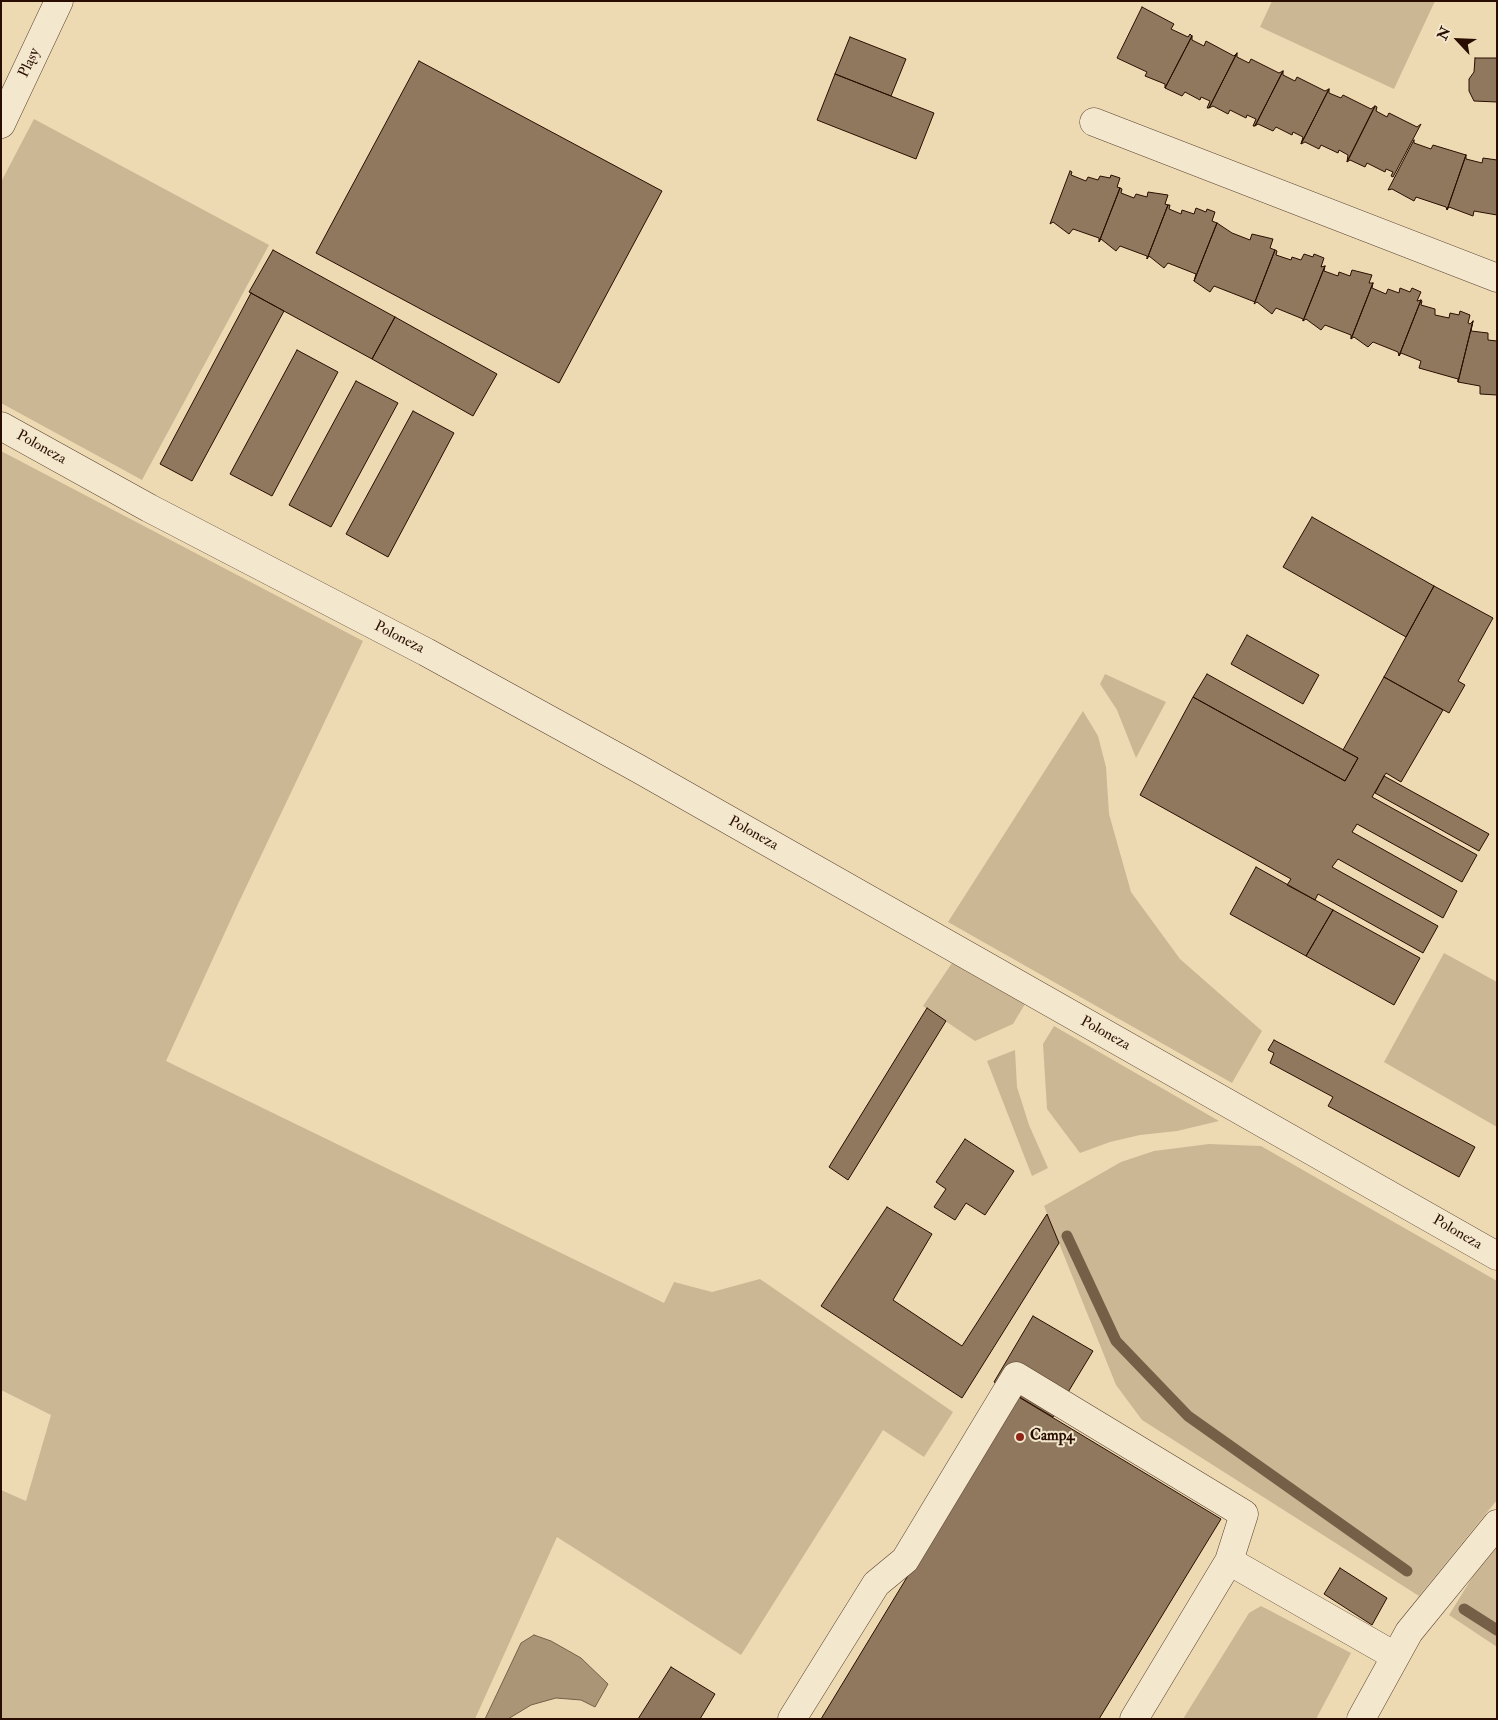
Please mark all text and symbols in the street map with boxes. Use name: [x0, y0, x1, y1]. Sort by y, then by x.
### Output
north arrow: [1433, 15, 1483, 65]
text: N: [1434, 24, 1454, 43]
street label: Pląsy: [15, 45, 45, 81]
street label: Poloneza: [13, 427, 69, 469]
street label: Poloneza: [371, 618, 427, 658]
street label: Poloneza: [725, 813, 781, 855]
street label: Poloneza: [1077, 1013, 1133, 1055]
street label: Poloneza: [1429, 1212, 1485, 1254]
place label: Camp4: [1030, 1428, 1074, 1446]
marker: Camp4: [1014, 1431, 1026, 1443]

